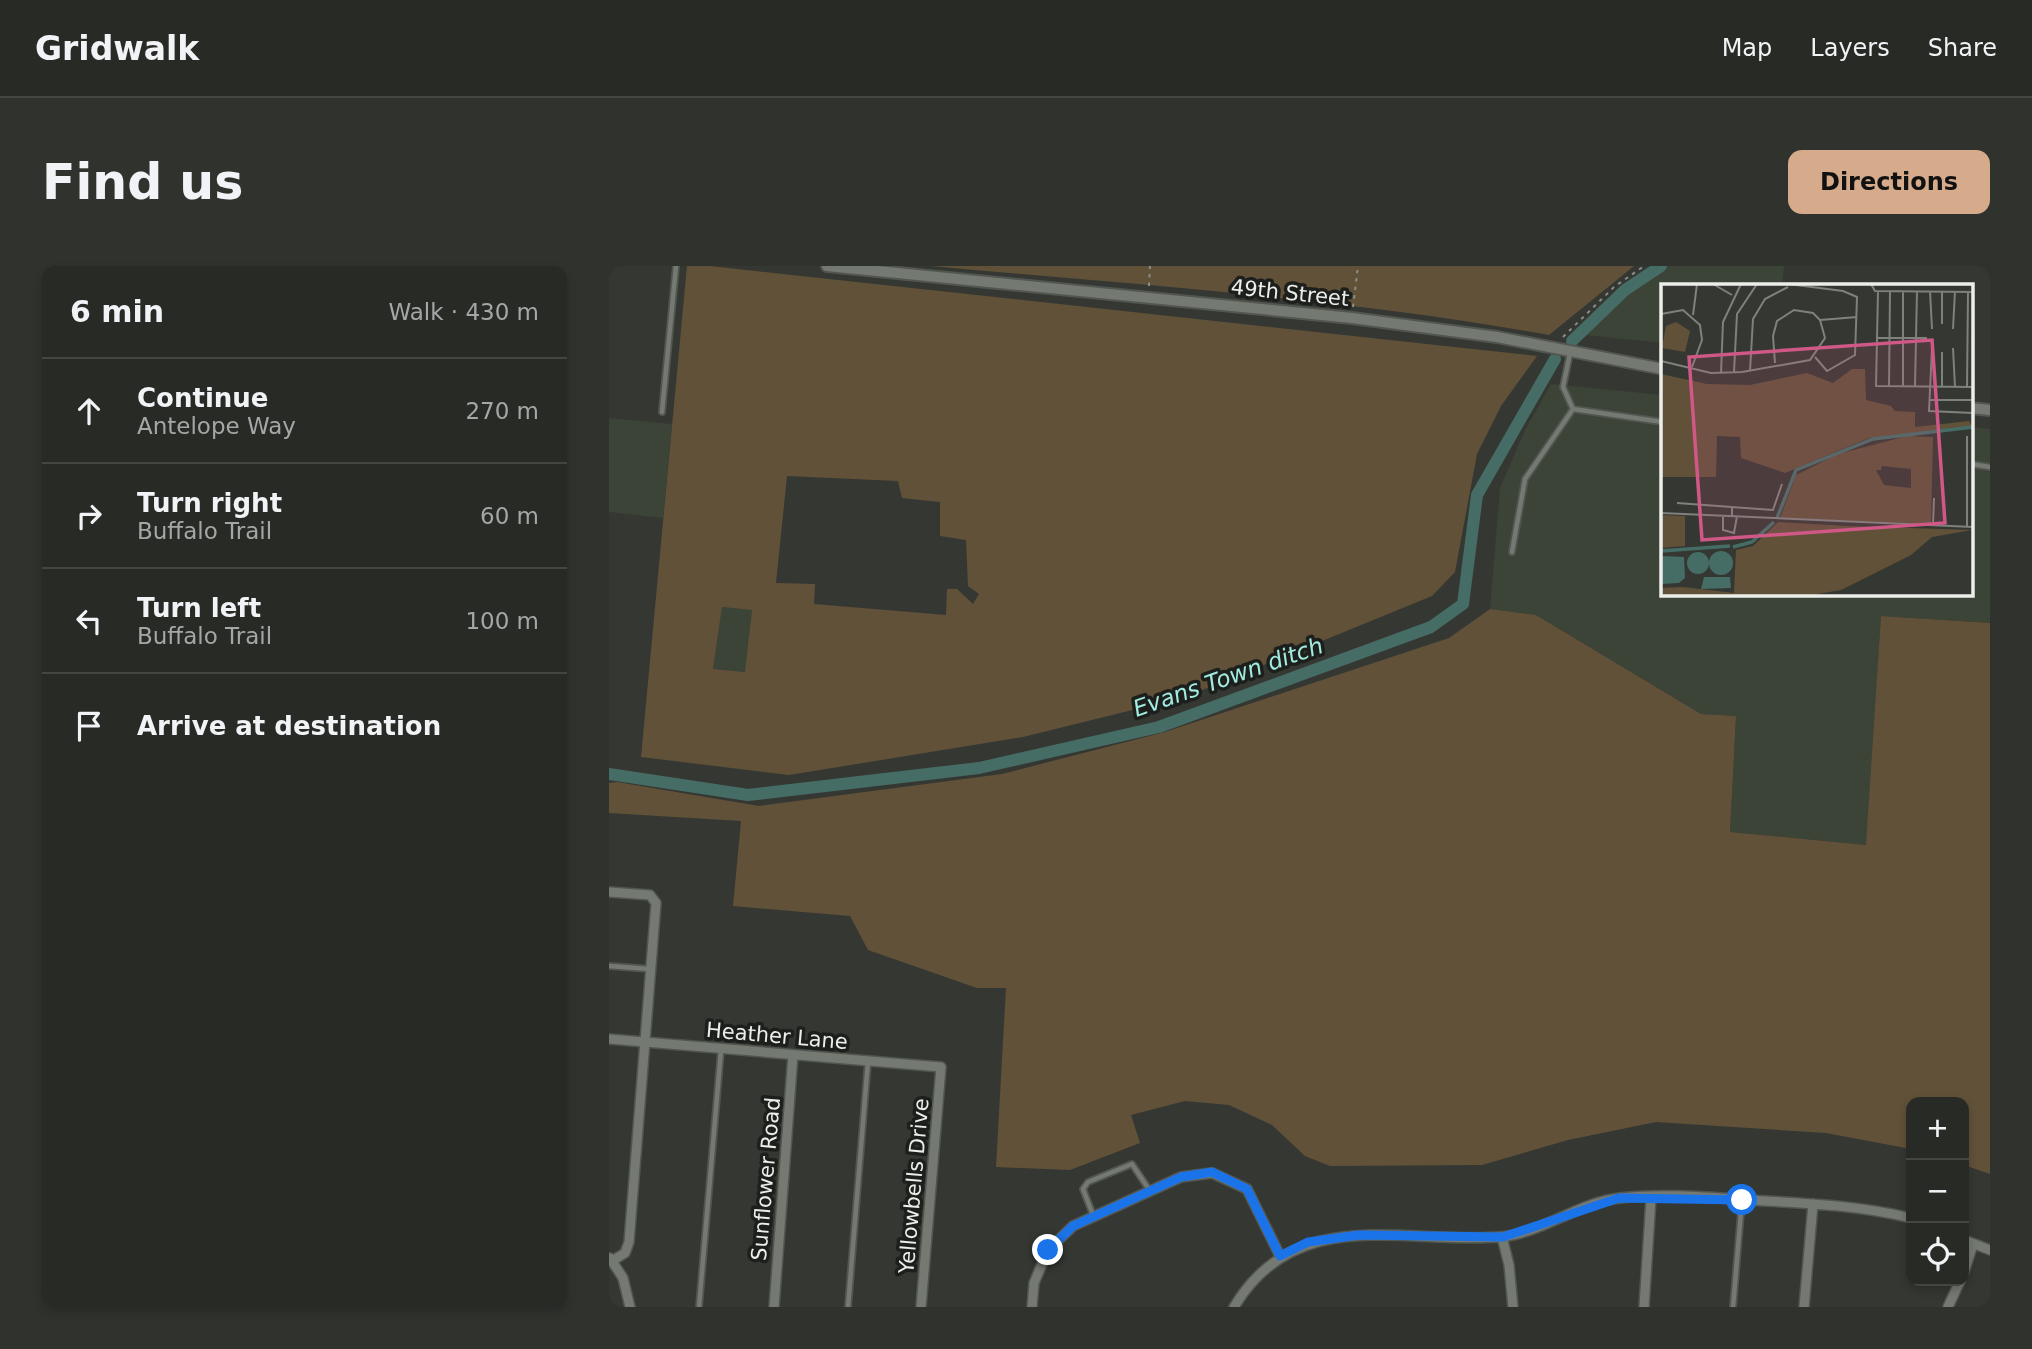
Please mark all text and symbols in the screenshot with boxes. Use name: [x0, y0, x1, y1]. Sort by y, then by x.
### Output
text: Gridwalk: [35, 29, 199, 68]
text: Map: [1722, 34, 1772, 62]
text: Layers: [1810, 34, 1890, 62]
text: Share: [1928, 34, 1997, 62]
button: Directions: [1788, 150, 1990, 214]
text: Find us: [42, 154, 243, 211]
street label: 49th Street: [1230, 275, 1350, 311]
inset map: [1661, 284, 1973, 595]
text: 6 min: [70, 294, 164, 329]
text: Walk · 430 m: [388, 299, 539, 325]
text: Continue: [137, 383, 268, 413]
icon: ahead: [70, 392, 108, 430]
text: 270 m: [465, 398, 539, 424]
text: Antelope Way: [137, 413, 296, 439]
text: Turn right: [137, 488, 282, 518]
icon: right: [70, 497, 108, 535]
text: 60 m: [480, 503, 539, 529]
text: Buffalo Trail: [137, 518, 272, 544]
text: Turn left: [137, 593, 261, 623]
icon: left: [70, 602, 108, 640]
text: 100 m: [465, 608, 539, 634]
text: Buffalo Trail: [137, 623, 272, 649]
water label: Evans Town ditch: [1130, 632, 1326, 722]
icon: arrive: [70, 707, 108, 745]
text: Arrive at destination: [137, 711, 441, 741]
street label: Heather Lane: [705, 1018, 849, 1054]
street label: Sunflower Road: [747, 1096, 785, 1262]
street label: Yellowbells Drive: [894, 1097, 934, 1276]
map controls: [1906, 1097, 1969, 1286]
button: +: [1906, 1097, 1969, 1160]
button: −: [1906, 1160, 1969, 1223]
route start: [1726, 1184, 1757, 1215]
button: locate: [1906, 1223, 1969, 1286]
route end: [1032, 1234, 1063, 1265]

